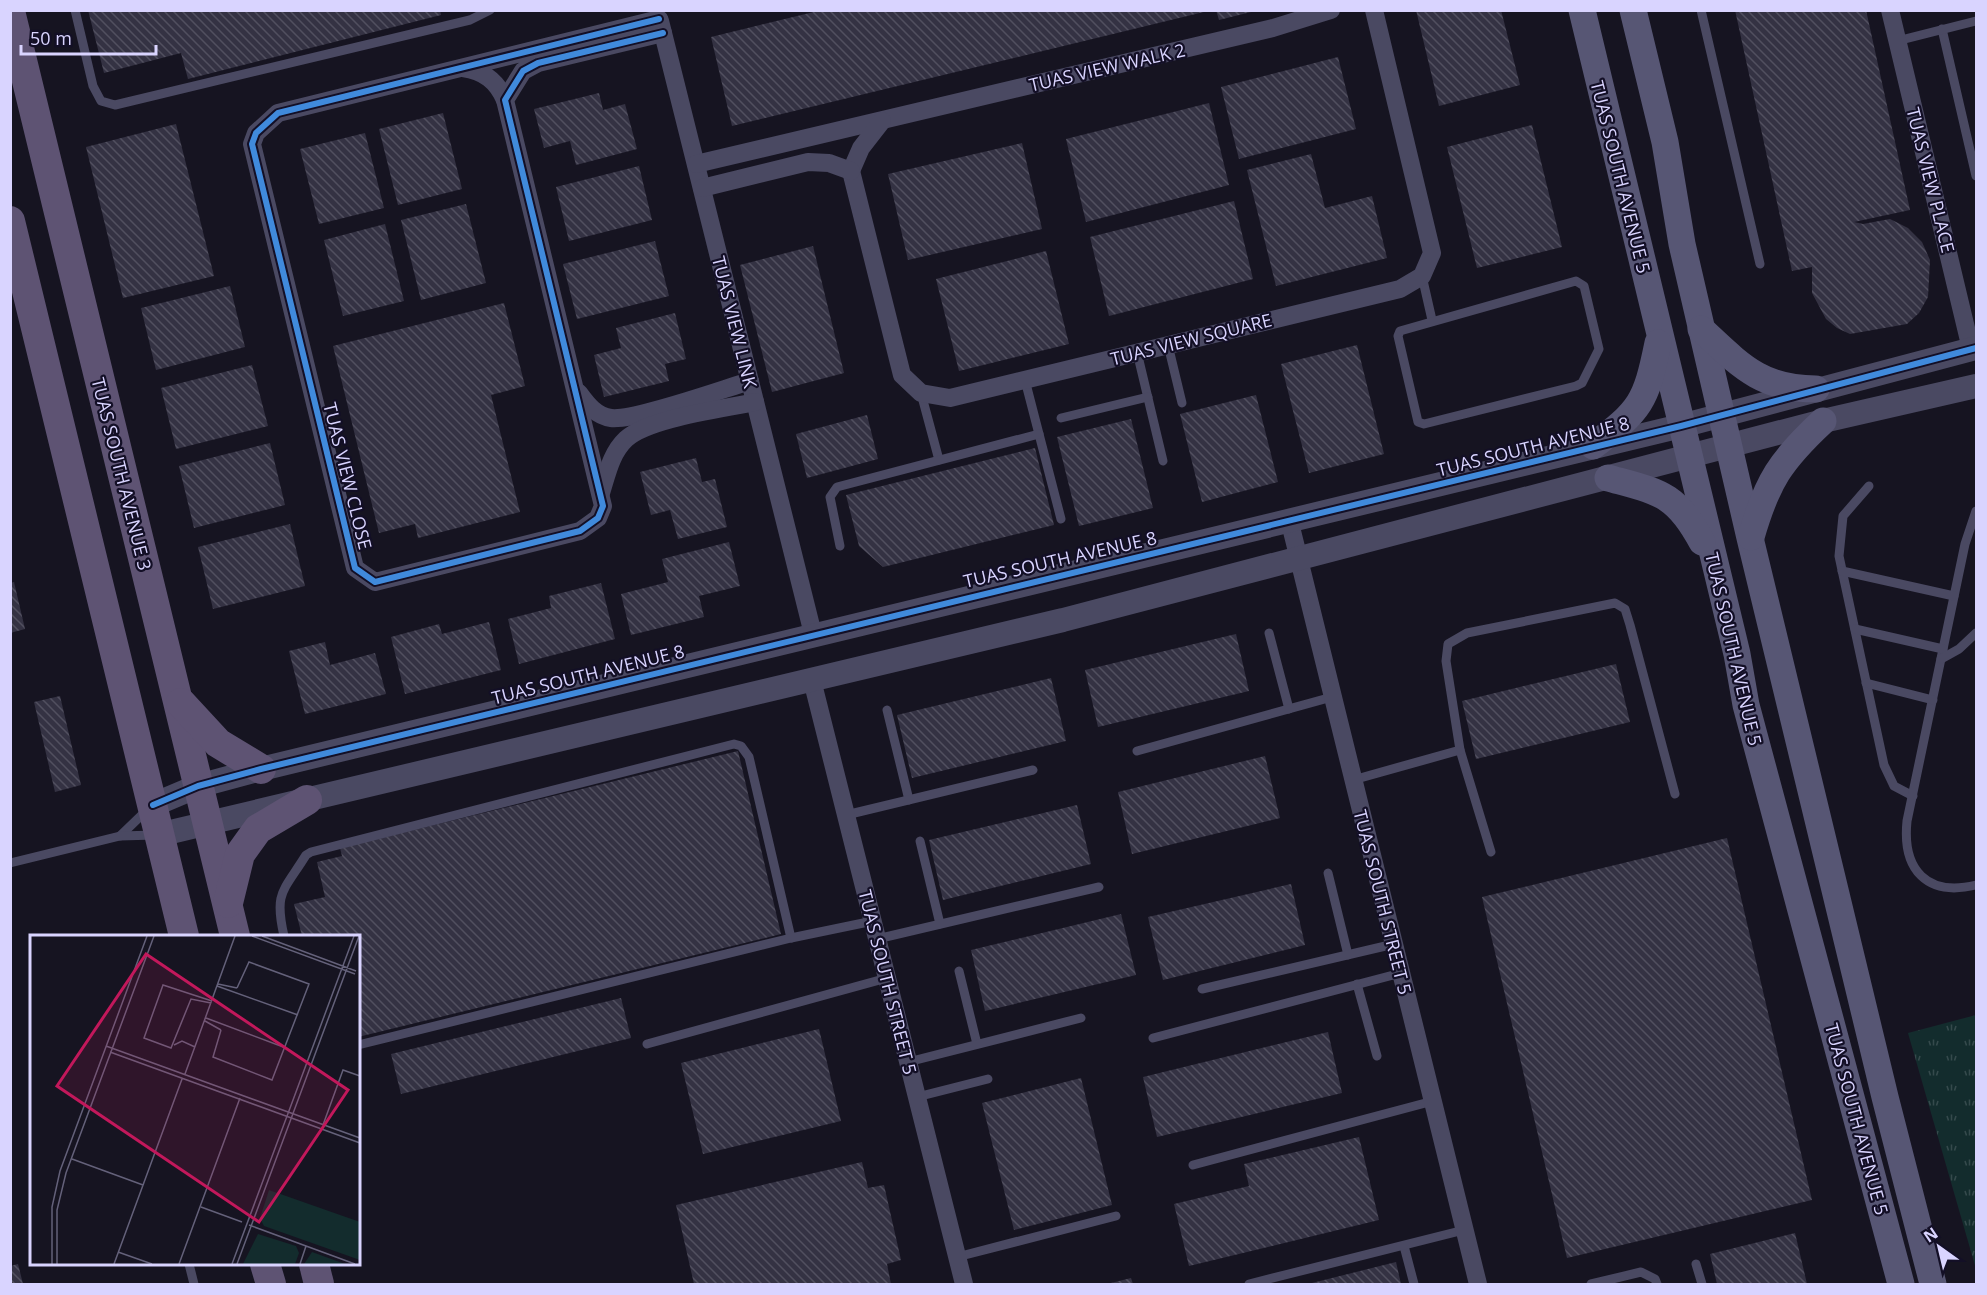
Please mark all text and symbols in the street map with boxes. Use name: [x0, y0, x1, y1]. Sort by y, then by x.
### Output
scale bar: [21, 18, 156, 56]
text: 50 m: [30, 26, 72, 50]
street label: TUAS VIEW WALK 2: [1027, 37, 1187, 97]
street label: TUAS SOUTH AVENUE 5: [1585, 78, 1657, 276]
street label: TUAS VIEW PLACE: [1901, 105, 1961, 255]
street label: TUAS VIEW LINK: [707, 254, 763, 391]
street label: TUAS VIEW SQUARE: [1108, 307, 1274, 371]
street label: TUAS SOUTH AVENUE 3: [86, 375, 158, 573]
street label: TUAS VIEW CLOSE: [318, 400, 378, 552]
street label: TUAS SOUTH AVENUE 8: [1434, 410, 1632, 482]
street label: TUAS SOUTH AVENUE 8: [961, 525, 1159, 593]
street label: TUAS SOUTH AVENUE 5: [1700, 550, 1768, 748]
street label: TUAS SOUTH AVENUE 8: [489, 638, 687, 710]
street label: TUAS SOUTH STREET 5: [1348, 807, 1418, 997]
street label: TUAS SOUTH STREET 5: [853, 887, 923, 1077]
inset map: [30, 935, 360, 1265]
street label: TUAS SOUTH AVENUE 5: [1820, 1020, 1894, 1218]
north arrow: [1909, 1217, 1969, 1277]
text: N: [1919, 1222, 1942, 1247]

